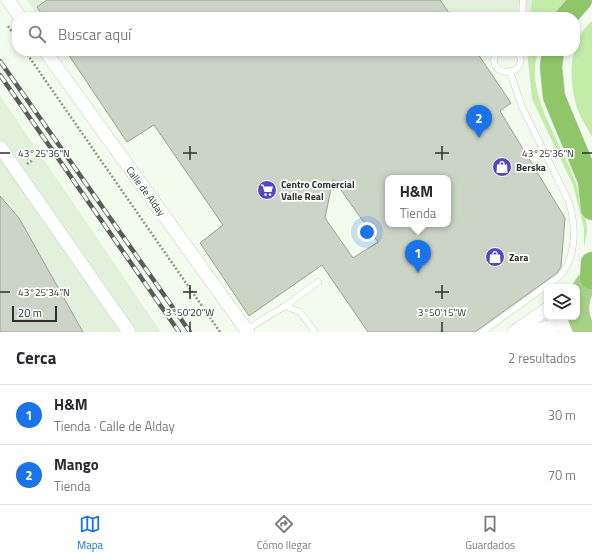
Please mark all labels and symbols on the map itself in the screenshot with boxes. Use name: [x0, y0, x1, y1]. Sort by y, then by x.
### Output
pin: 2: [466, 105, 492, 138]
text: 43°25'36"N: [18, 146, 70, 161]
text: 43°25'36"N: [522, 146, 574, 161]
shop icon: Berska: [491, 156, 513, 178]
place label: Berska: [516, 160, 546, 175]
street label: Calle de Alday: [122, 163, 169, 219]
place label: Centro Comercial Valle Real: [281, 177, 355, 204]
supermarket icon: Centro Comercial Valle Real: [256, 179, 278, 201]
your location: [357, 222, 377, 242]
pin: 1: [405, 240, 431, 273]
shop icon: Zara: [484, 246, 506, 268]
place label: Zara: [509, 250, 528, 265]
text: 43°25'34"N: [18, 285, 70, 300]
scale bar: [12, 304, 57, 323]
text: 3°50'20"W: [166, 305, 214, 320]
text: 3°50'15"W: [418, 305, 466, 320]

